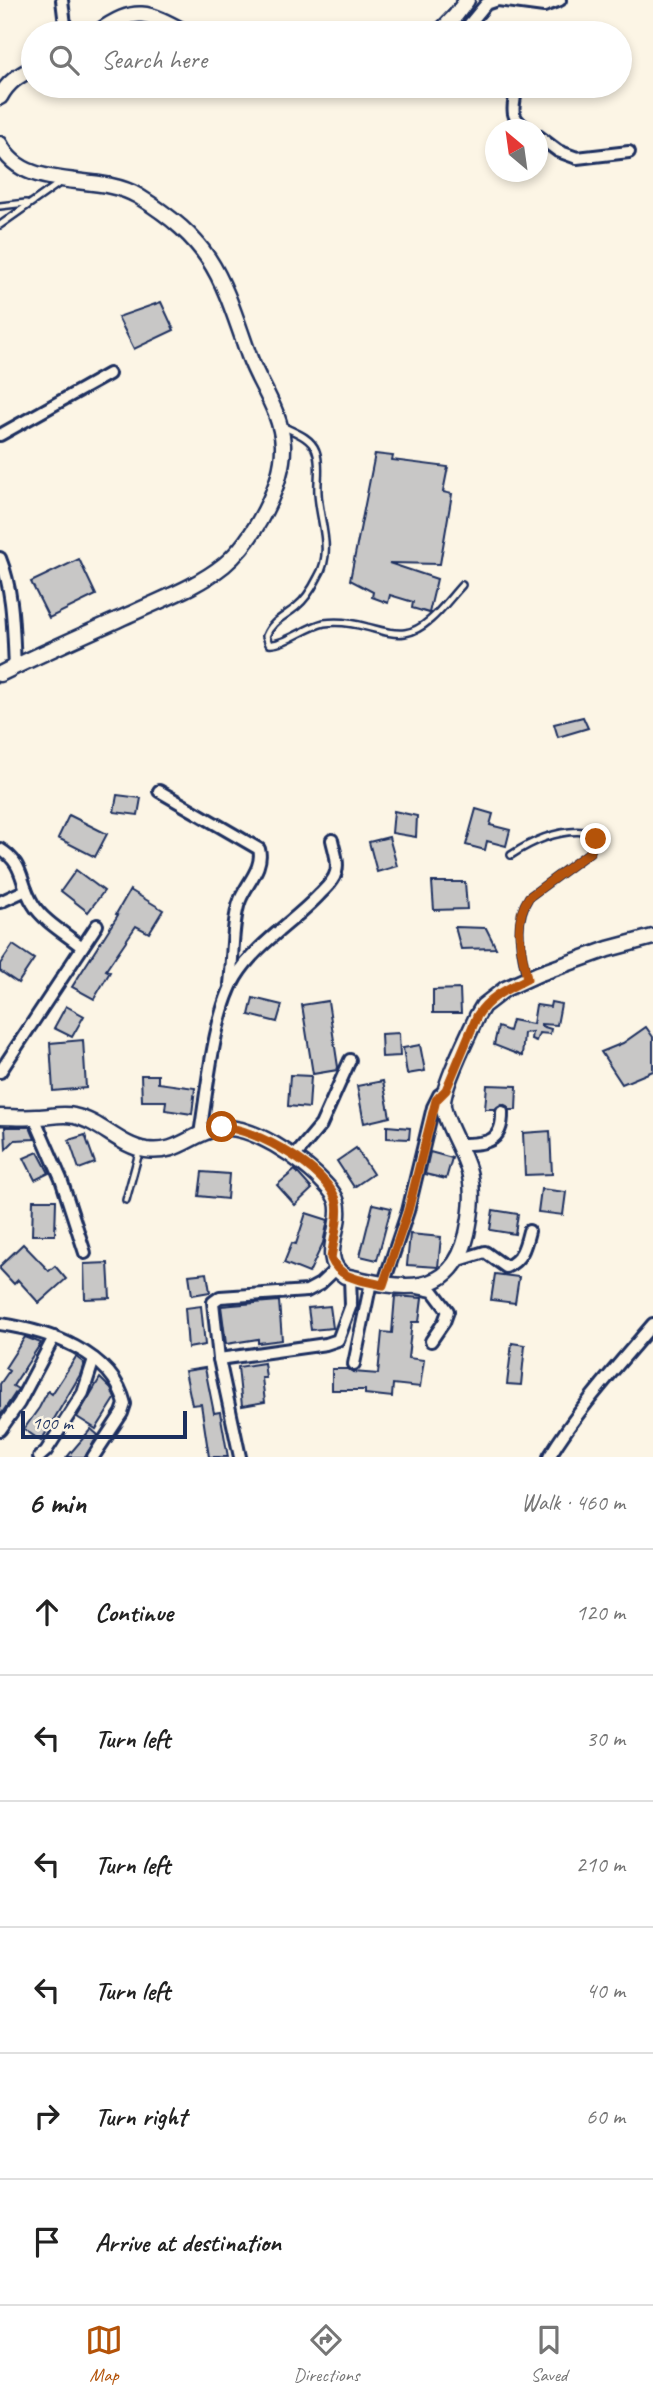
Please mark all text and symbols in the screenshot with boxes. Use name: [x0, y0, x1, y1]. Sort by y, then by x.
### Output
search box: [21, 21, 632, 98]
icon: search: [45, 41, 83, 79]
text: Search here: [101, 43, 207, 76]
north arrow: [485, 119, 548, 182]
route end: [580, 823, 611, 854]
route start: [206, 1111, 237, 1142]
scale bar: [21, 1408, 187, 1440]
text: 100 m: [32, 1411, 73, 1435]
text: 6 min: [28, 1484, 86, 1522]
text: Walk · 460 m: [521, 1488, 625, 1517]
icon: ahead: [28, 1593, 66, 1631]
text: Continue: [95, 1596, 173, 1629]
text: 120 m: [576, 1598, 625, 1627]
icon: left: [28, 1719, 66, 1757]
text: Turn left: [95, 1722, 170, 1755]
text: 30 m: [586, 1724, 625, 1753]
icon: left: [28, 1845, 66, 1883]
text: Turn left: [95, 1848, 170, 1881]
text: 210 m: [576, 1850, 625, 1879]
icon: left: [28, 1971, 66, 2009]
text: Turn left: [95, 1974, 170, 2007]
text: 40 m: [586, 1976, 625, 2005]
icon: right: [28, 2097, 66, 2135]
text: Turn right: [95, 2100, 186, 2133]
text: 60 m: [586, 2102, 625, 2131]
icon: arrive: [28, 2223, 66, 2261]
text: Arrive at destination: [95, 2226, 281, 2259]
tab: Map: [85, 2321, 123, 2387]
tab: Directions: [293, 2321, 360, 2387]
tab: Saved: [530, 2321, 568, 2387]

